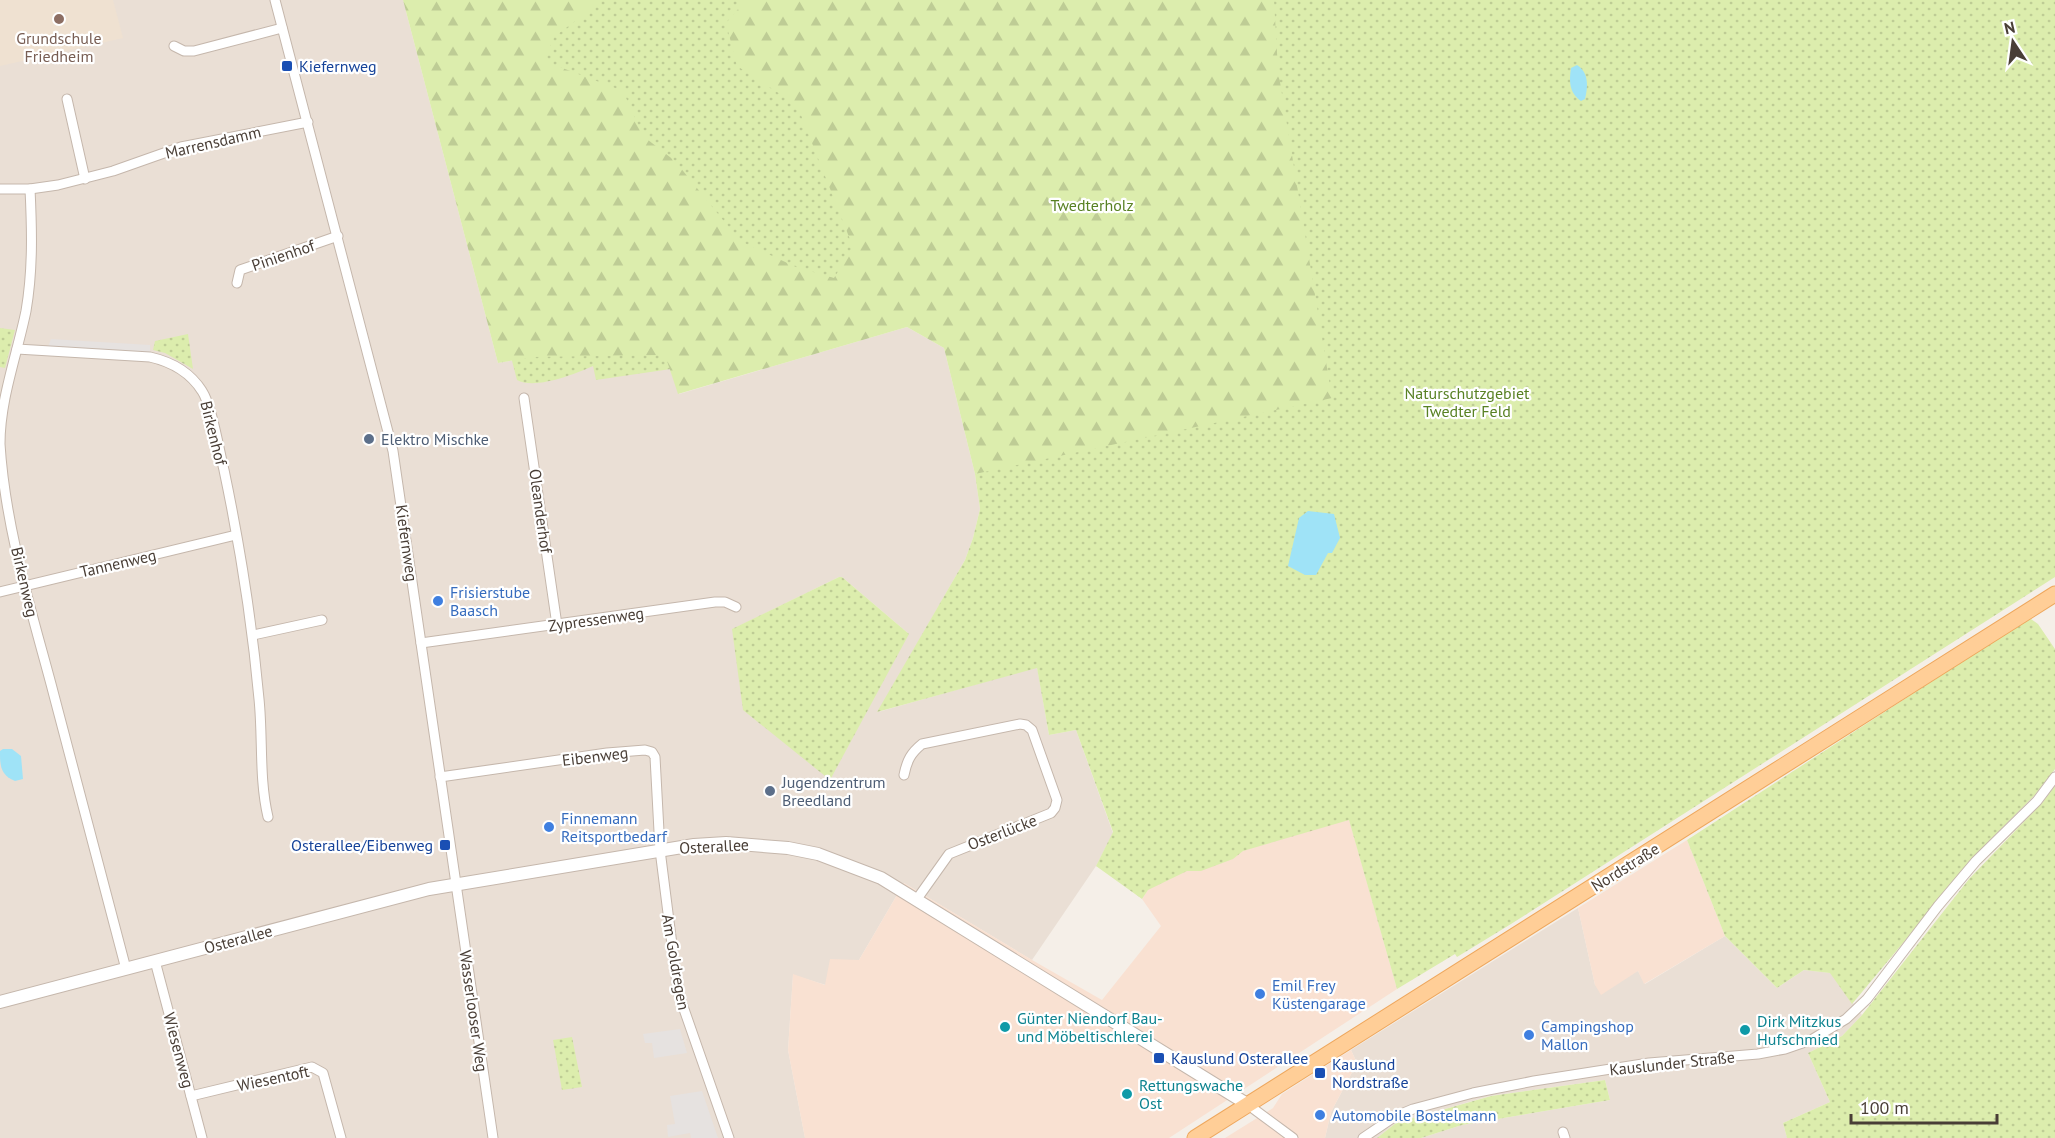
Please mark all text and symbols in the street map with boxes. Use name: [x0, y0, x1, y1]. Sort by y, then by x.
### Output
marker: Grundschule Friedheim: [52, 12, 66, 26]
north arrow: [1983, 12, 2043, 72]
text: N: [2002, 16, 2017, 38]
place label: Grundschule Friedheim: [16, 28, 102, 66]
place label: Kiefernweg: [299, 56, 377, 76]
marker: Kiefernweg: [280, 59, 294, 73]
street label: Marrensdamm: [163, 121, 263, 163]
park label: Twedterholz: [1050, 195, 1134, 215]
street label: Pinienhof: [249, 235, 318, 275]
park label: Naturschutzgebiet Twedter Feld: [1404, 383, 1530, 421]
street label: Birkenhof: [196, 399, 232, 468]
place label: Elektro Mischke: [381, 429, 489, 449]
marker: Elektro Mischke: [362, 432, 376, 446]
street label: Oleanderhof: [525, 468, 557, 555]
street label: Kiefernweg: [392, 503, 422, 583]
street label: Birkenweg: [7, 545, 43, 619]
street label: Tannenweg: [78, 545, 158, 581]
place label: Frisierstube Baasch: [450, 582, 530, 620]
marker: Frisierstube Baasch: [431, 594, 445, 608]
street label: Zypressenweg: [547, 602, 645, 636]
street label: Eibenweg: [561, 742, 629, 770]
place label: Jugendzentrum Breedland: [781, 772, 886, 810]
marker: Jugendzentrum Breedland: [763, 784, 777, 798]
place label: Finnemann Reitsportbedarf: [561, 808, 668, 846]
street label: Osterlücke: [965, 810, 1039, 854]
marker: Finnemann Reitsportbedarf: [542, 820, 556, 834]
street label: Osterallee: [679, 834, 749, 858]
place label: Osterallee/Eibenweg: [291, 835, 433, 855]
marker: Osterallee/Eibenweg: [438, 838, 452, 852]
street label: Nordstraße: [1587, 838, 1663, 896]
street label: Am Goldregen: [658, 912, 694, 1012]
street label: Osterallee: [202, 920, 274, 958]
street label: Wasserlooser Weg: [456, 949, 492, 1073]
place label: Emil Frey Küstengarage: [1272, 975, 1366, 1013]
marker: Emil Frey Küstengarage: [1253, 987, 1267, 1001]
place label: Günter Niendorf Bau- und Möbeltischlerei: [1017, 1008, 1163, 1046]
street label: Wiesenweg: [159, 1010, 199, 1090]
place label: Dirk Mitzkus Hufschmied: [1757, 1011, 1841, 1049]
place label: Campingshop Mallon: [1541, 1016, 1634, 1054]
marker: Günter Niendorf Bau- und Möbeltischlerei: [998, 1020, 1012, 1034]
marker: Dirk Mitzkus Hufschmied: [1738, 1023, 1752, 1037]
marker: Campingshop Mallon: [1522, 1028, 1536, 1042]
street label: Kauslunder Straße: [1608, 1046, 1736, 1080]
place label: Kauslund Osterallee: [1171, 1048, 1308, 1068]
marker: Kauslund Osterallee: [1152, 1051, 1166, 1065]
place label: Kauslund Nordstraße: [1332, 1054, 1409, 1092]
street label: Wiesentoft: [235, 1060, 311, 1095]
marker: Kauslund Nordstraße: [1313, 1066, 1327, 1080]
place label: Rettungswache Ost: [1139, 1075, 1243, 1113]
marker: Rettungswache Ost: [1120, 1087, 1134, 1101]
scale bar: [1851, 1087, 1996, 1125]
text: 100 m: [1860, 1096, 1909, 1119]
place label: Automobile Bostelmann: [1332, 1105, 1497, 1125]
marker: Automobile Bostelmann: [1313, 1108, 1327, 1122]

